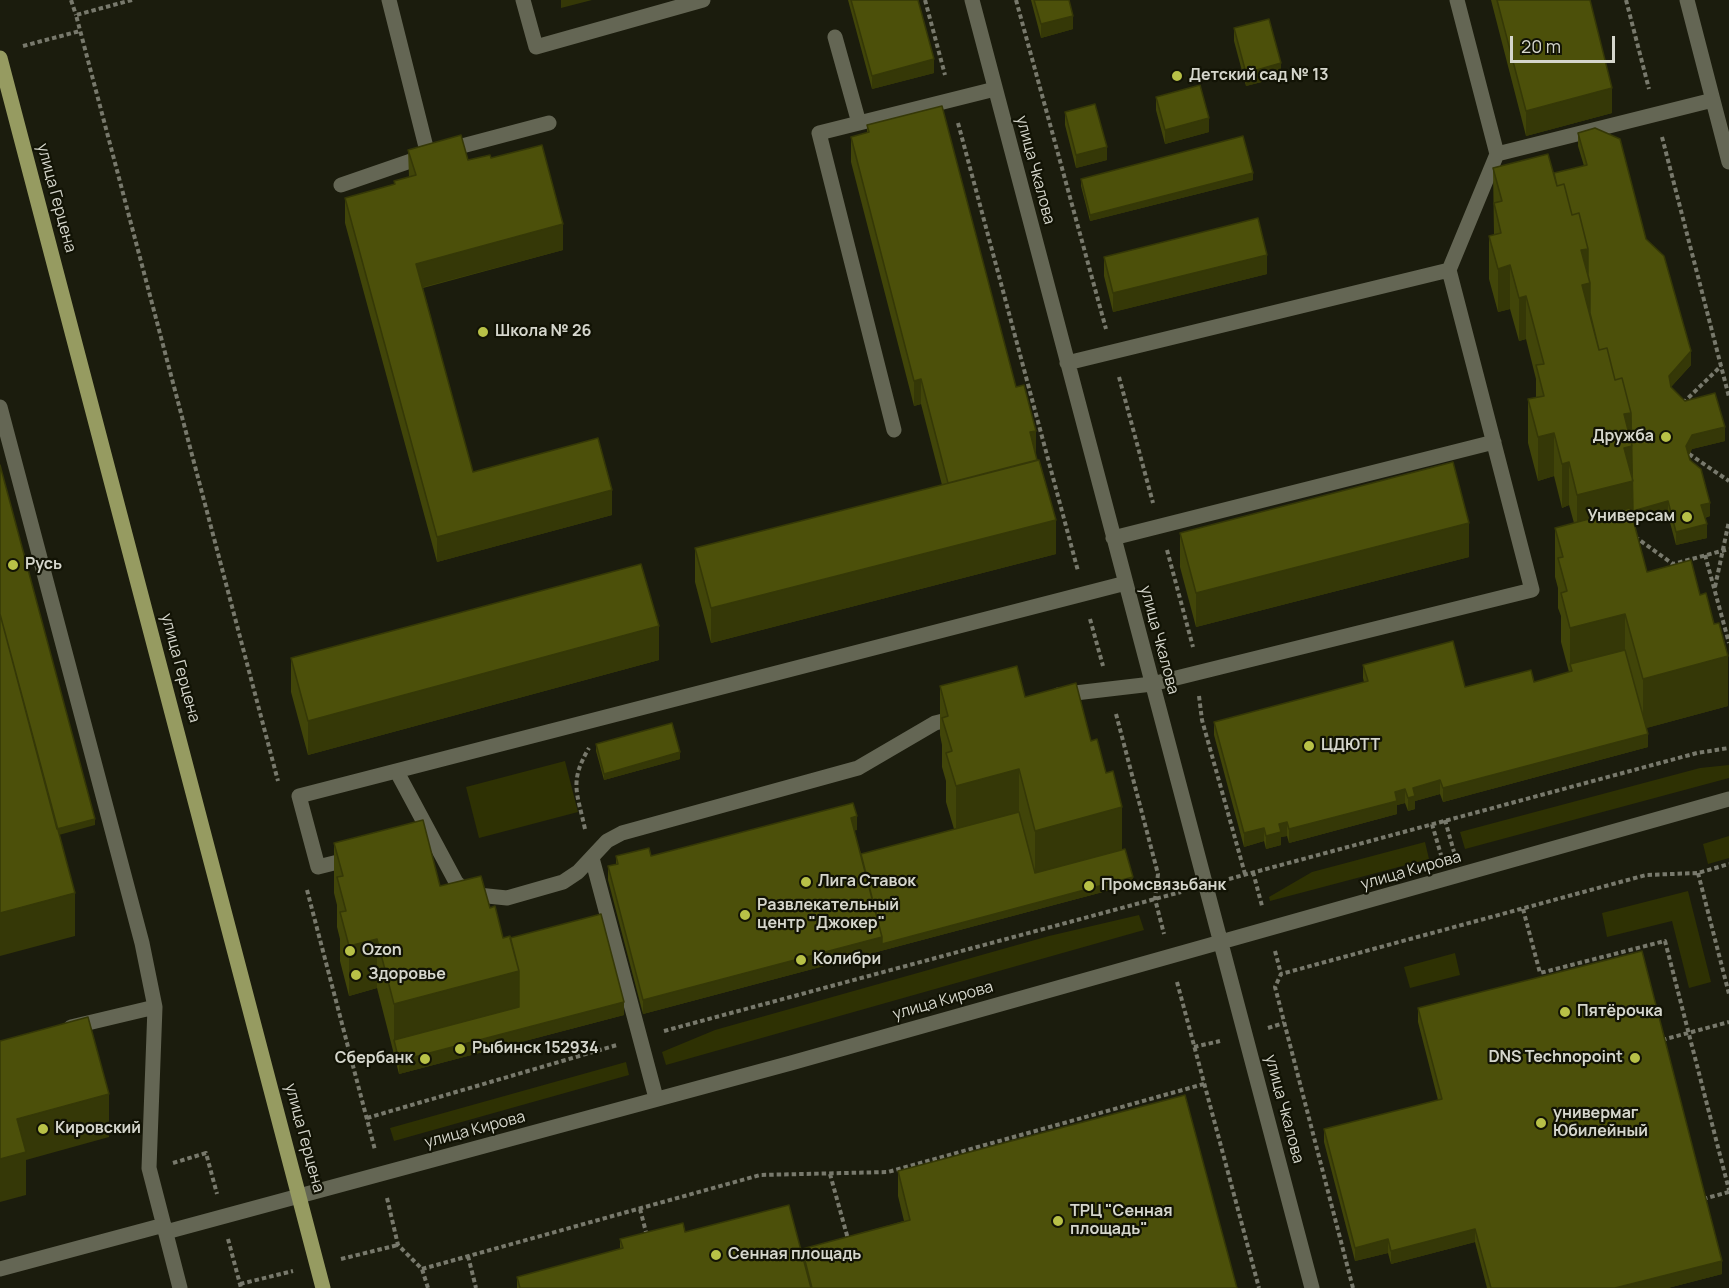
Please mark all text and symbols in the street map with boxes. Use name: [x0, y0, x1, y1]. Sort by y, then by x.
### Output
scale bar: [1513, 24, 1618, 62]
text: 20 m: [1521, 34, 1561, 58]
place label: Детский сад № 13: [1189, 66, 1328, 86]
marker: Детский сад № 13: [1170, 69, 1184, 83]
street label: улица Чкалова: [1011, 114, 1059, 226]
street label: улица Герцена: [32, 141, 80, 255]
place label: Школа № 26: [495, 322, 591, 342]
marker: Школа № 26: [476, 325, 490, 339]
place label: Дружба: [1592, 427, 1654, 447]
marker: Дружба: [1659, 430, 1673, 444]
place label: Универсам: [1587, 507, 1675, 527]
marker: Универсам: [1680, 510, 1694, 524]
place label: Русь: [25, 555, 62, 575]
marker: Русь: [6, 558, 20, 572]
street label: улица Чкалова: [1135, 584, 1183, 696]
street label: улица Герцена: [156, 611, 204, 725]
place label: ЦДЮТТ: [1321, 736, 1380, 756]
marker: ЦДЮТТ: [1302, 739, 1316, 753]
street label: улица Кирова: [1359, 848, 1463, 894]
place label: Лига Ставок: [818, 872, 916, 892]
marker: Лига Ставок: [799, 875, 813, 889]
place label: Промсвязьбанк: [1101, 876, 1226, 896]
marker: Промсвязьбанк: [1082, 879, 1096, 893]
place label: Развлекательный центр "Джокер": [757, 896, 899, 934]
marker: Развлекательный центр "Джокер": [738, 908, 752, 922]
place label: Ozon: [362, 941, 402, 961]
marker: Ozon: [343, 944, 357, 958]
place label: Колибри: [813, 950, 881, 970]
marker: Колибри: [794, 953, 808, 967]
place label: Здоровье: [368, 965, 446, 985]
marker: Здоровье: [349, 968, 363, 982]
street label: улица Кирова: [891, 978, 995, 1024]
place label: Пятёрочка: [1577, 1002, 1663, 1022]
marker: Пятёрочка: [1558, 1005, 1572, 1019]
place label: Рыбинск 152934: [472, 1039, 599, 1059]
marker: Рыбинск 152934: [453, 1042, 467, 1056]
place label: DNS Technopoint: [1488, 1048, 1623, 1068]
place label: Сбербанк: [335, 1049, 413, 1069]
marker: DNS Technopoint: [1628, 1051, 1642, 1065]
marker: Сбербанк: [418, 1052, 432, 1066]
street label: улица Чкалова: [1260, 1053, 1308, 1165]
street label: улица Герцена: [280, 1081, 328, 1195]
place label: универмаг Юбилейный: [1553, 1104, 1648, 1142]
street label: улица Кирова: [423, 1107, 527, 1153]
marker: универмаг Юбилейный: [1534, 1116, 1548, 1130]
place label: Кировский: [55, 1119, 141, 1139]
marker: Кировский: [36, 1122, 50, 1136]
place label: ТРЦ "Сенная площадь": [1070, 1202, 1173, 1240]
marker: ТРЦ "Сенная площадь": [1051, 1214, 1065, 1228]
place label: Сенная площадь: [728, 1245, 861, 1265]
marker: Сенная площадь: [709, 1248, 723, 1262]

